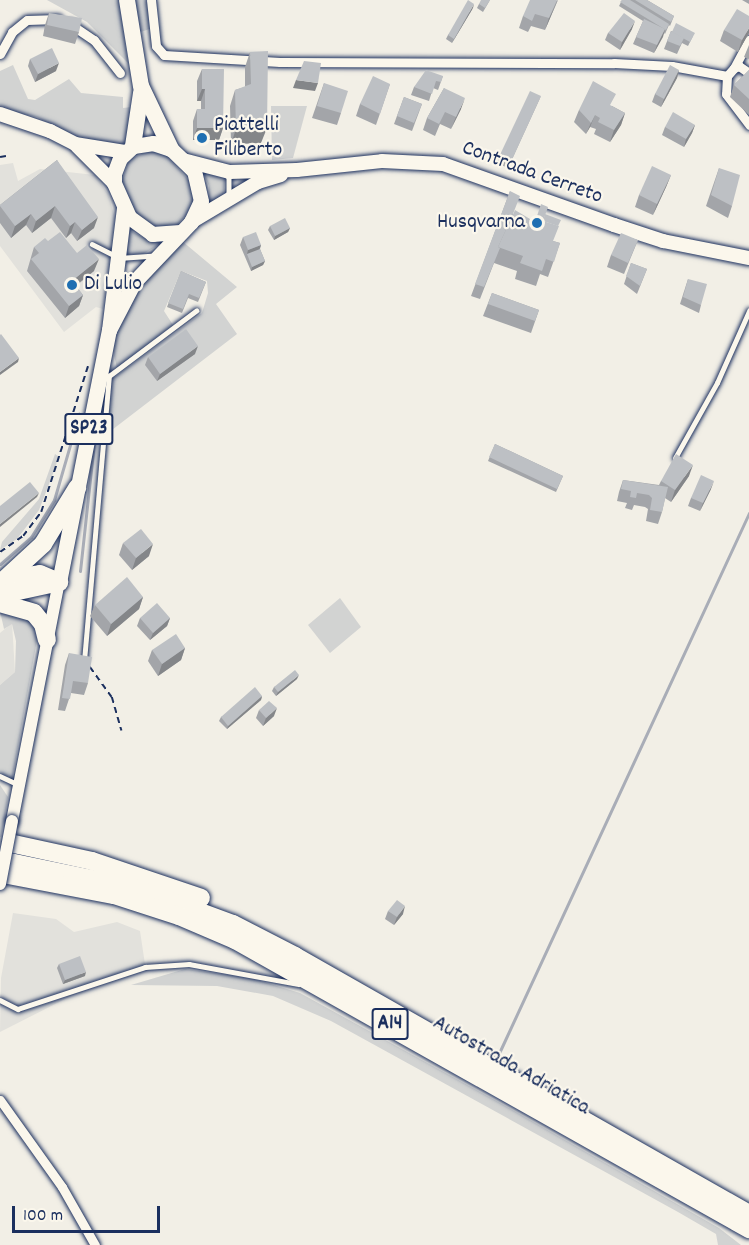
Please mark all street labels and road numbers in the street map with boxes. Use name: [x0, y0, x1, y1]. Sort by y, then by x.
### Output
street label: Contrada Cerreto: [458, 135, 606, 211]
road number: SP23: [64, 411, 115, 447]
road number: A14: [370, 1006, 410, 1042]
street label: Autostrada Adriatica: [428, 1010, 594, 1122]

